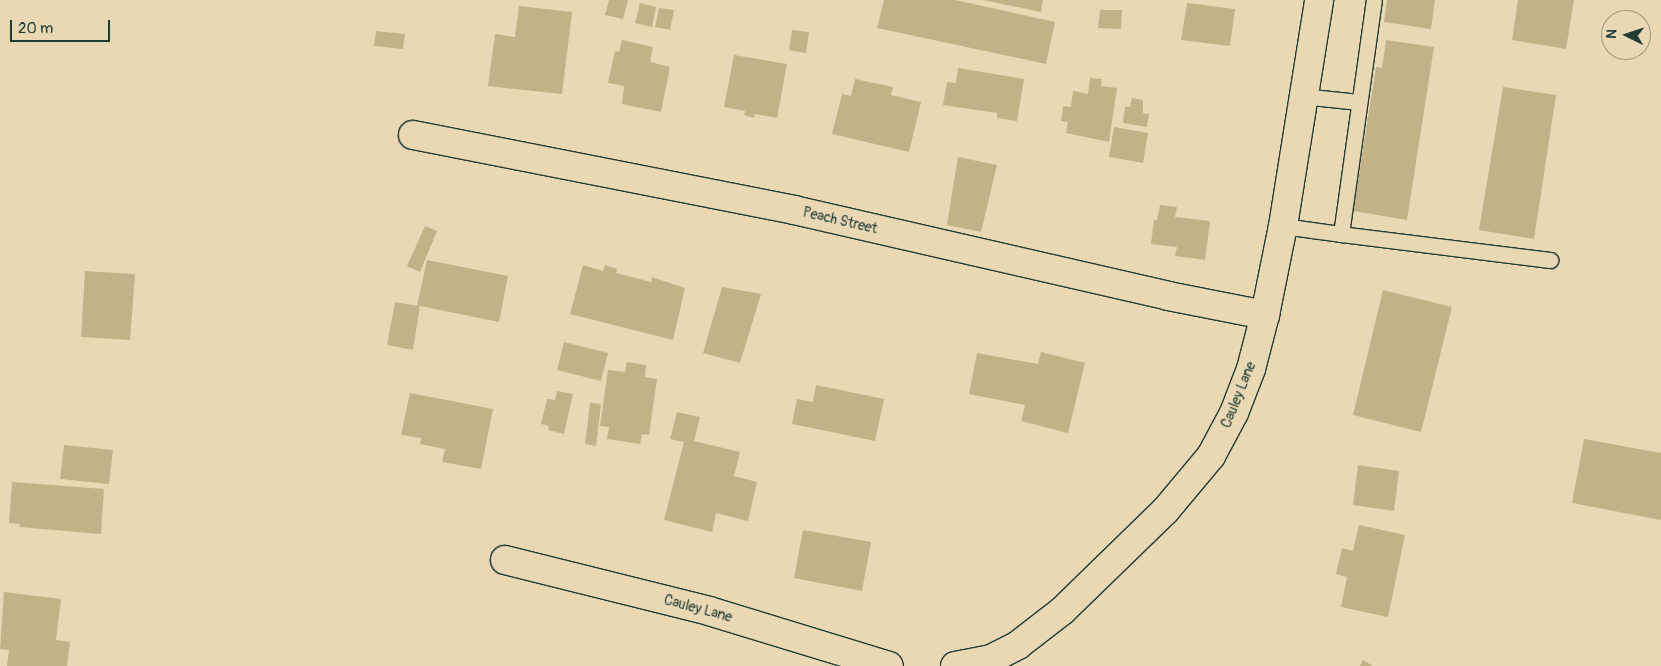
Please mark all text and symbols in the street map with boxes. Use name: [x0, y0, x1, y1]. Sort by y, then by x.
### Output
scale bar: [12, 10, 112, 42]
north arrow: [1601, 10, 1651, 60]
text: 20 m: [18, 19, 53, 38]
text: N: [1603, 29, 1620, 39]
street label: Peach Street: [801, 204, 879, 238]
street label: Cauley Lane: [1218, 359, 1260, 431]
street label: Cauley Lane: [662, 592, 734, 626]

